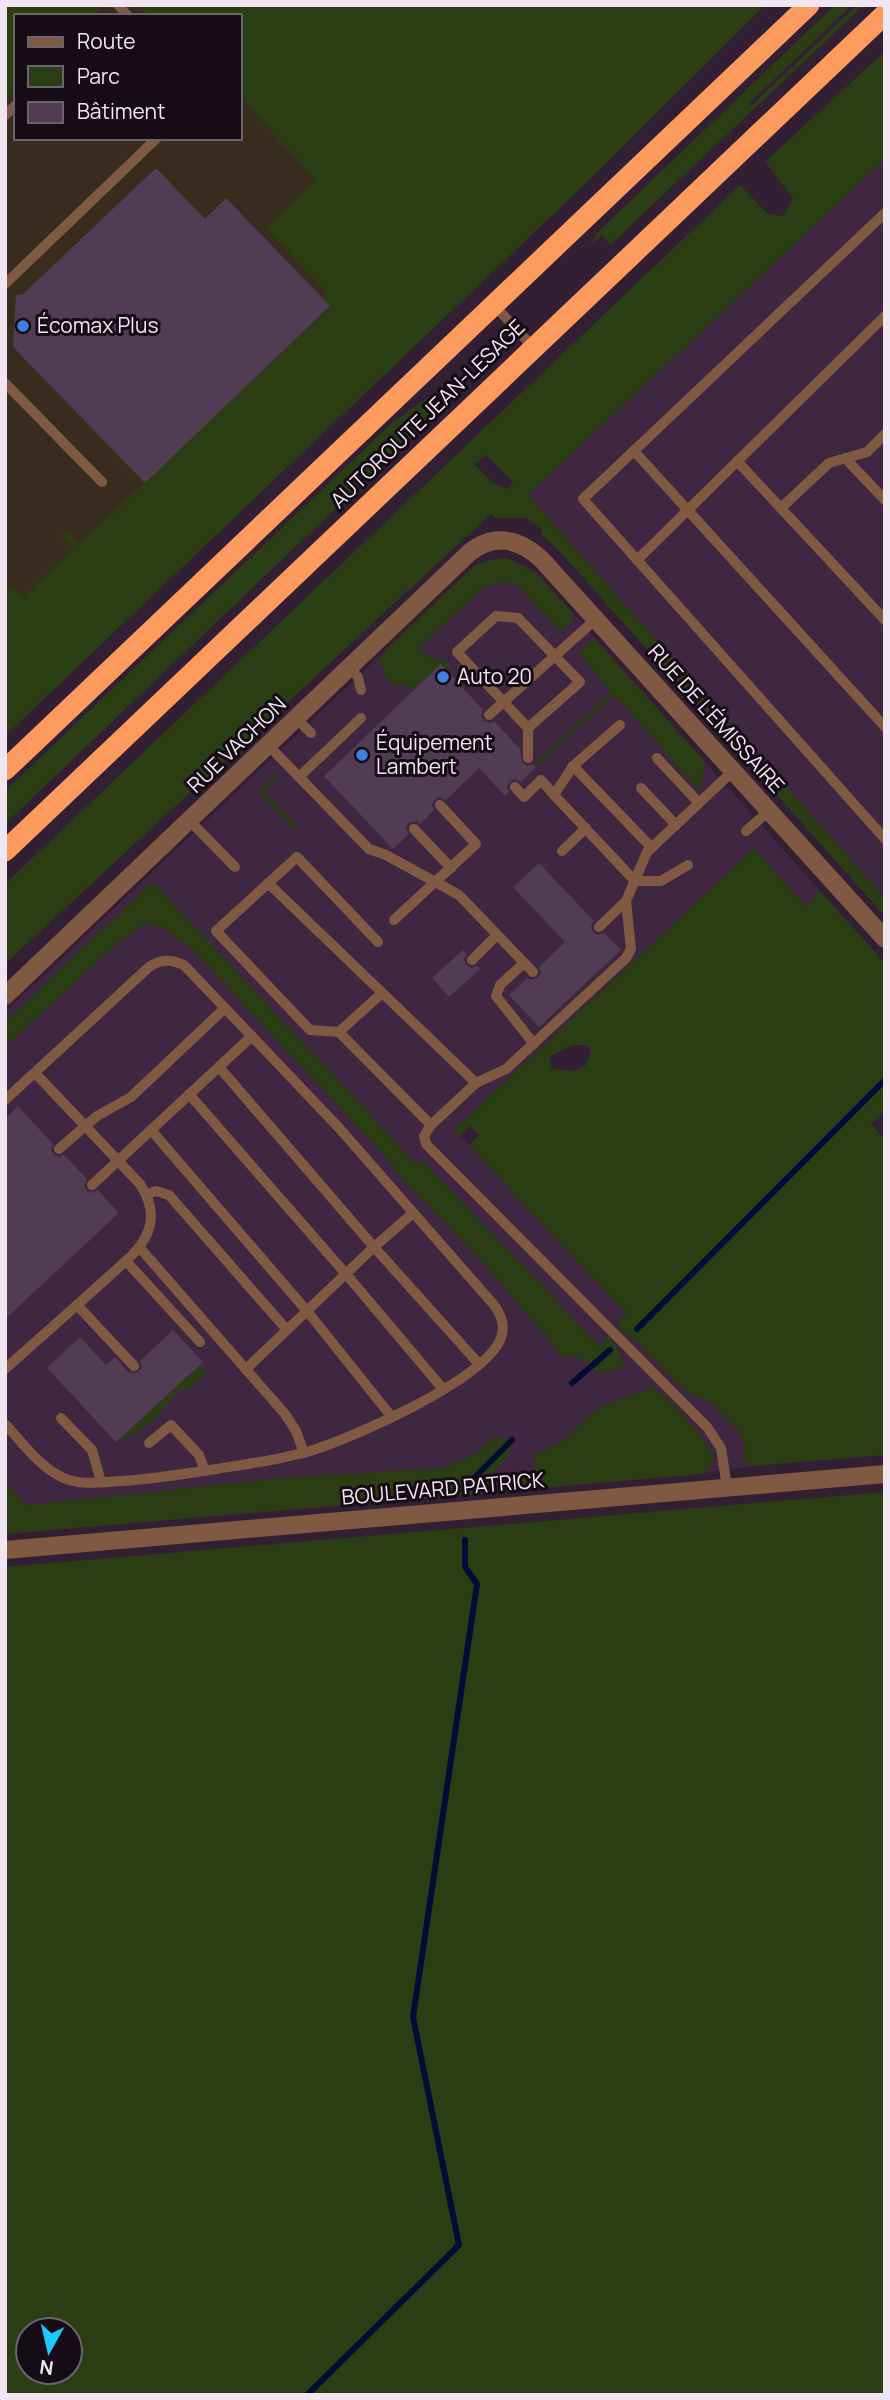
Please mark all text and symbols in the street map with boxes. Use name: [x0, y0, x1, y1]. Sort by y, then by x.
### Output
legend: [14, 14, 242, 140]
text: Route: [77, 27, 135, 55]
text: Parc: [77, 62, 120, 90]
text: Bâtiment: [77, 97, 165, 125]
place label: Écomax Plus: [37, 311, 159, 339]
street label: AUTOROUTE JEAN-LESAGE: [324, 313, 531, 514]
marker: Écomax Plus: [15, 318, 31, 334]
street label: RUE DE L'ÉMISSAIRE: [642, 638, 791, 799]
place label: Auto 20: [457, 662, 532, 690]
marker: Auto 20: [435, 669, 451, 685]
street label: RUE VACHON: [181, 690, 292, 799]
place label: Équipement Lambert: [376, 728, 493, 780]
marker: Équipement Lambert: [354, 747, 370, 763]
street label: BOULEVARD PATRICK: [340, 1465, 546, 1511]
north arrow: [14, 2316, 84, 2386]
text: N: [38, 2354, 55, 2382]

